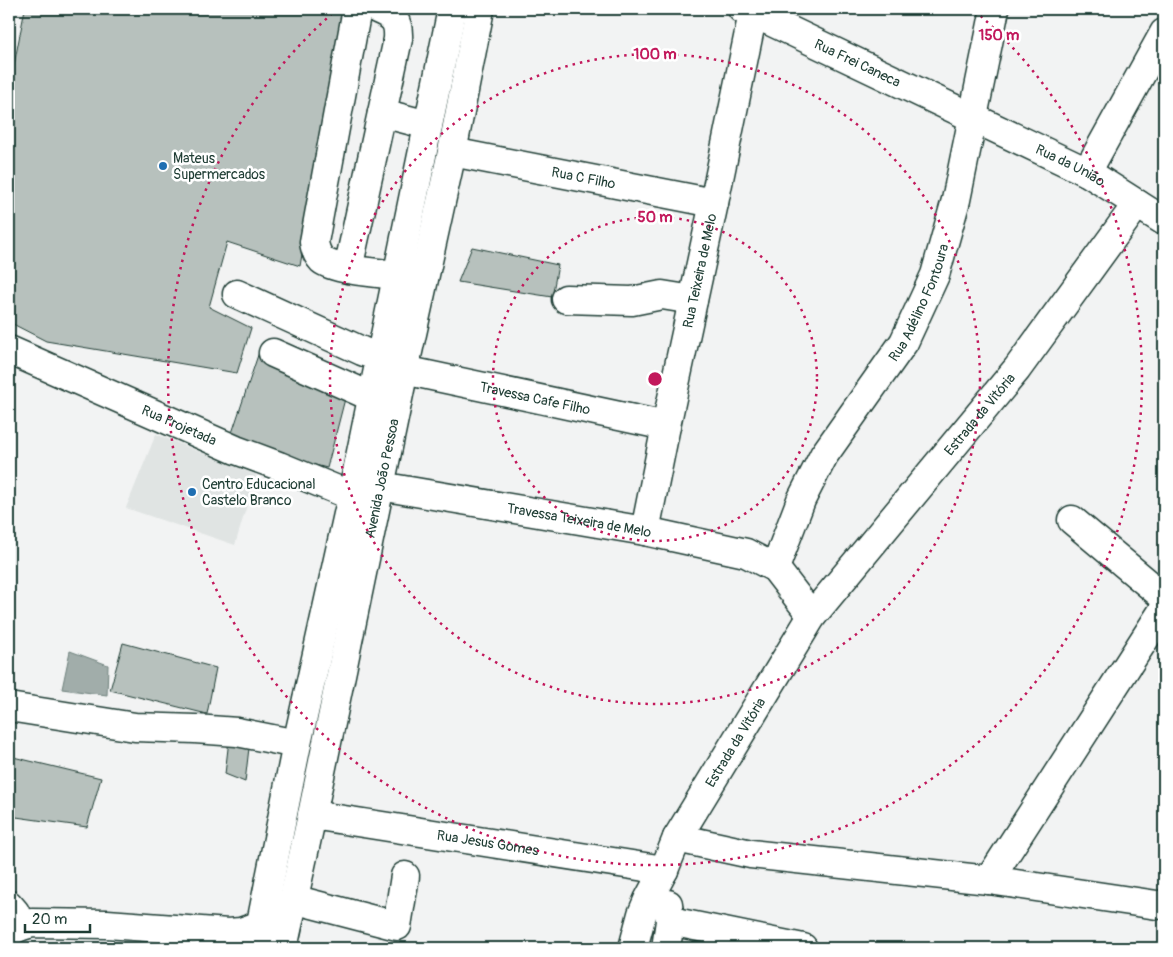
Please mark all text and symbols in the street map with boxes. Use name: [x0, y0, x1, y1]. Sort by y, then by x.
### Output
text: 150 m: [979, 26, 1019, 45]
street label: Rua Frei Caneca: [812, 35, 903, 91]
text: 100 m: [634, 45, 676, 64]
street label: Rua da União: [1033, 140, 1109, 190]
place label: Mateus Supermercados: [173, 150, 266, 183]
marker: Mateus Supermercados: [157, 160, 169, 172]
street label: Rua C Filho: [550, 163, 617, 192]
text: 50 m: [638, 208, 672, 227]
street label: Rua Teixeira de Melo: [679, 211, 720, 330]
street label: Rua Adélino Fontoura: [885, 242, 952, 364]
centre of rings: [646, 370, 664, 388]
street label: Estrada da Vitória: [940, 370, 1019, 459]
street label: Travessa Cafe Filho: [478, 378, 592, 418]
street label: Rua Projetada: [139, 401, 219, 449]
street label: Avenida João Pessoa: [361, 417, 402, 539]
place label: Centro Educacional Castelo Branco: [202, 476, 316, 509]
marker: Centro Educacional Castelo Branco: [186, 486, 198, 498]
street label: Travessa Teixeira de Melo: [506, 499, 653, 541]
street label: Estrada da Vitória: [702, 694, 769, 790]
street label: Rua Jesus Gomes: [436, 826, 541, 859]
scale bar: [25, 902, 90, 934]
text: 20 m: [32, 910, 67, 929]

